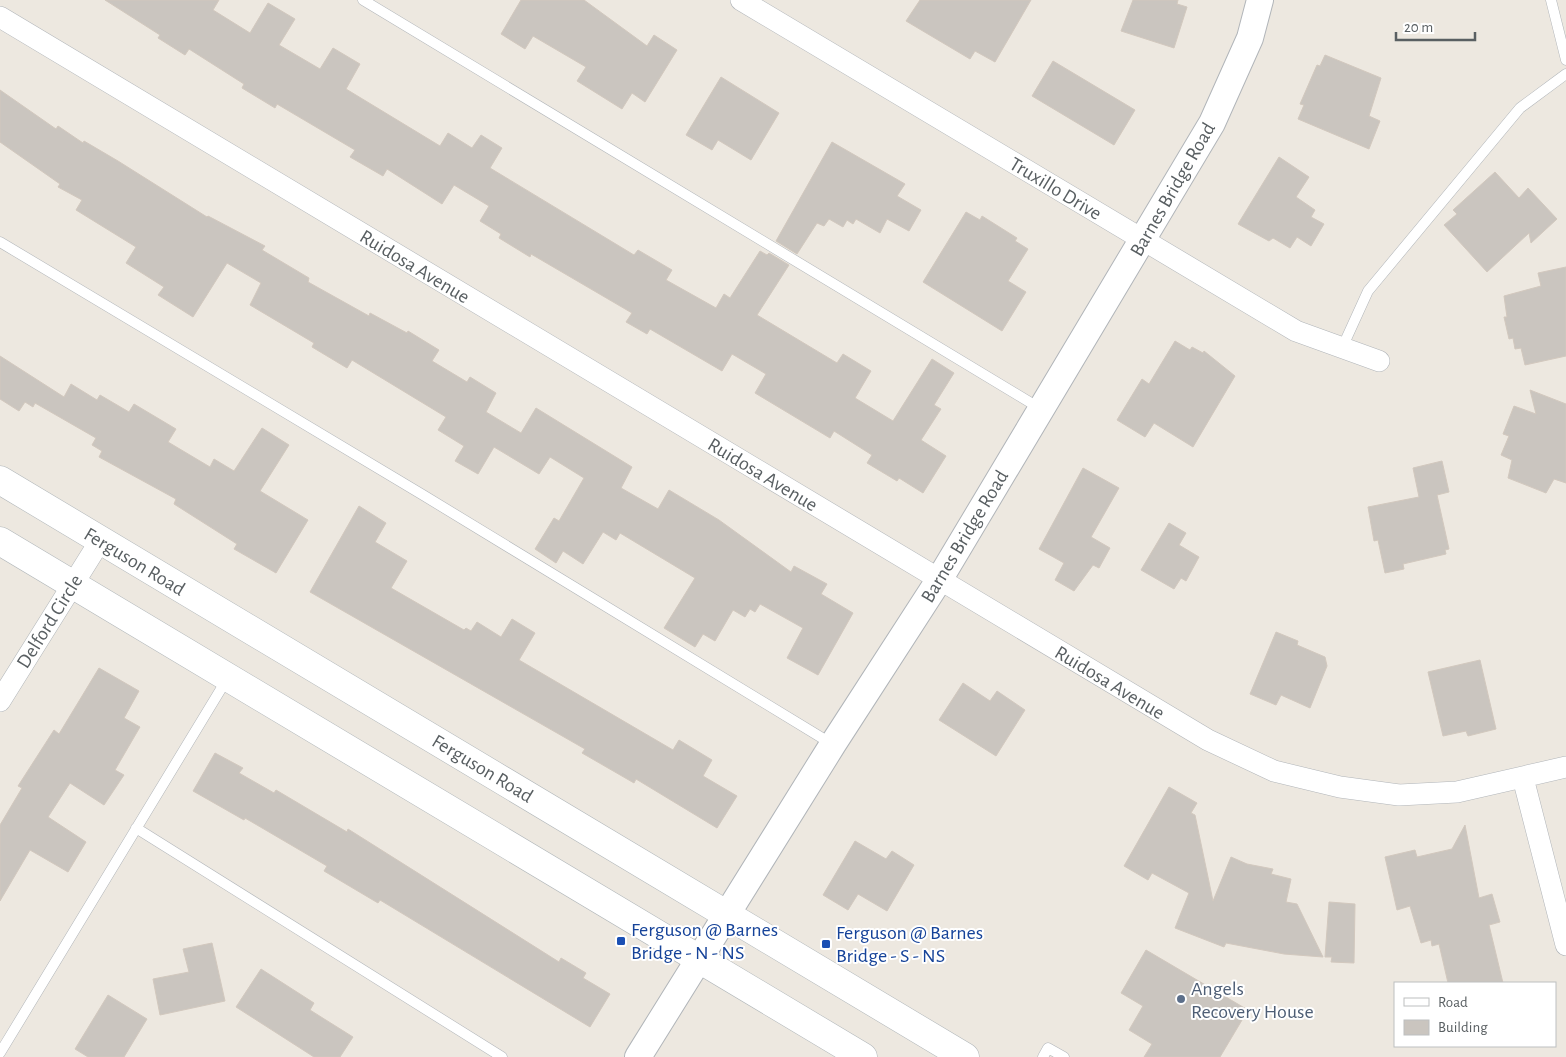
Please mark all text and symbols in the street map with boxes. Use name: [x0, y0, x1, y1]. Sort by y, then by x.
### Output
scale bar: [1396, 10, 1475, 42]
text: 20 m: [1404, 20, 1433, 35]
street label: Barnes Bridge Road: [1127, 119, 1219, 260]
street label: Truxillo Drive: [1006, 154, 1105, 224]
street label: Ruidosa Avenue: [356, 226, 473, 307]
street label: Ruidosa Avenue: [704, 434, 821, 515]
street label: Barnes Bridge Road: [917, 467, 1012, 606]
street label: Ferguson Road: [80, 524, 188, 600]
street label: Delford Circle: [13, 571, 86, 672]
street label: Ruidosa Avenue: [1051, 642, 1168, 723]
street label: Ferguson Road: [428, 731, 536, 807]
place label: Ferguson @ Barnes Bridge - N - NS: [631, 920, 778, 963]
place label: Ferguson @ Barnes Bridge - S - NS: [836, 923, 983, 966]
marker: Ferguson @ Barnes Bridge - N - NS: [615, 935, 627, 947]
marker: Ferguson @ Barnes Bridge - S - NS: [820, 938, 832, 950]
place label: Angels Recovery House: [1191, 979, 1314, 1022]
legend: [1394, 982, 1556, 1047]
marker: Angels Recovery House: [1175, 993, 1187, 1005]
text: Road: [1438, 995, 1468, 1010]
text: Building: [1438, 1020, 1488, 1035]

